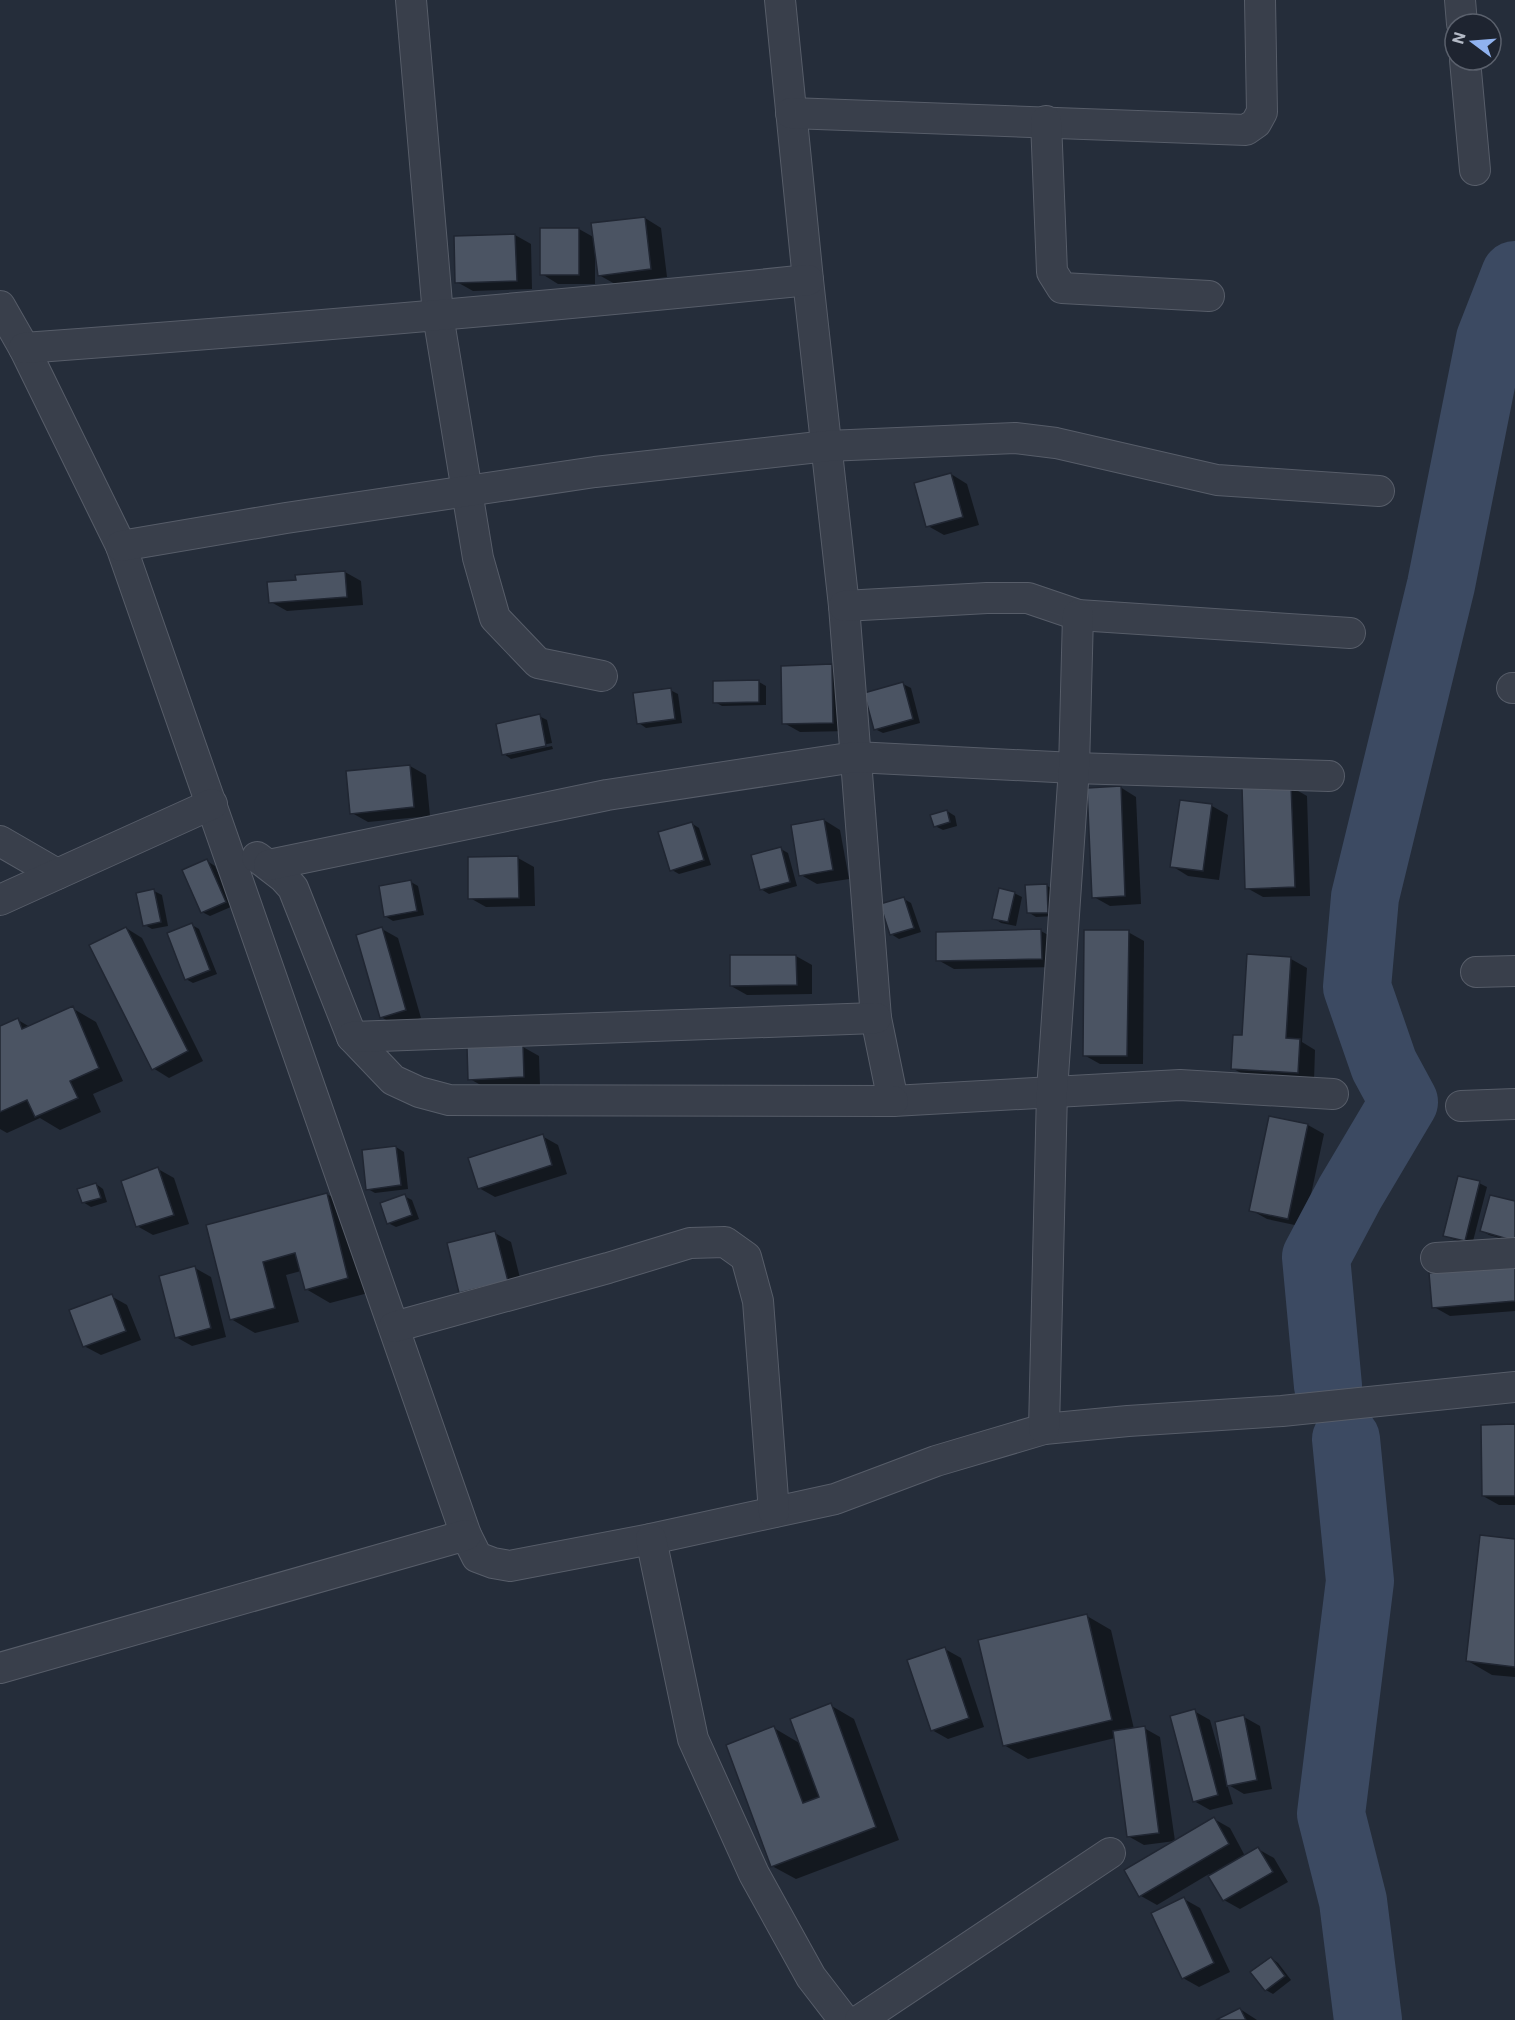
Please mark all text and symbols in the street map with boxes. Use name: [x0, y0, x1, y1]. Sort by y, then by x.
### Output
north arrow: [1443, 12, 1503, 72]
text: N: [1448, 30, 1470, 46]

